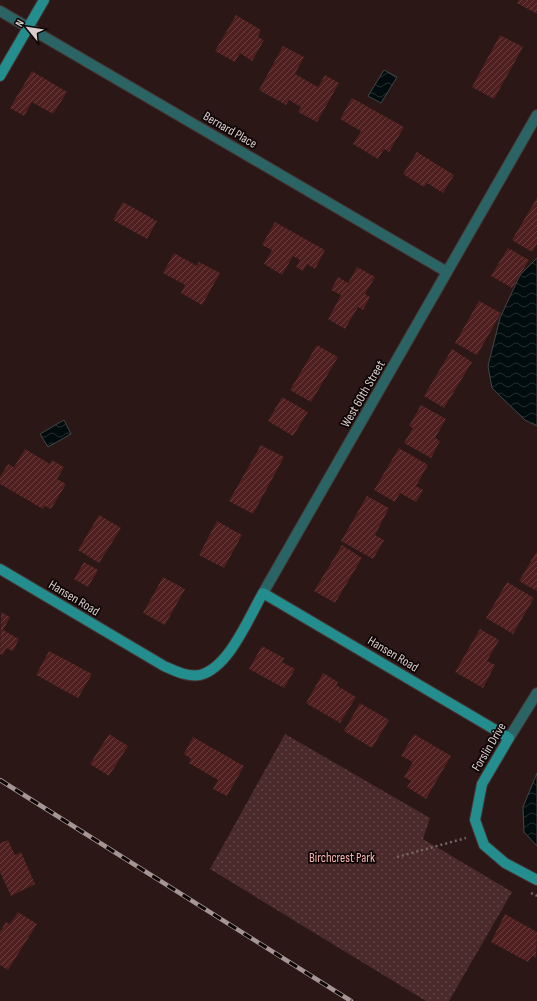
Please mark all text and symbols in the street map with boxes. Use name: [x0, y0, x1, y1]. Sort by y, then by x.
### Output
north arrow: [8, 8, 48, 48]
text: N: [13, 17, 27, 29]
street label: Bernard Place: [200, 108, 260, 152]
street label: West 60th Street: [337, 358, 389, 430]
street label: Hansen Road: [46, 577, 102, 619]
street label: Hansen Road: [365, 633, 421, 675]
street label: Forslin Drive: [468, 720, 510, 774]
park label: Birchcrest Park: [309, 850, 375, 866]

